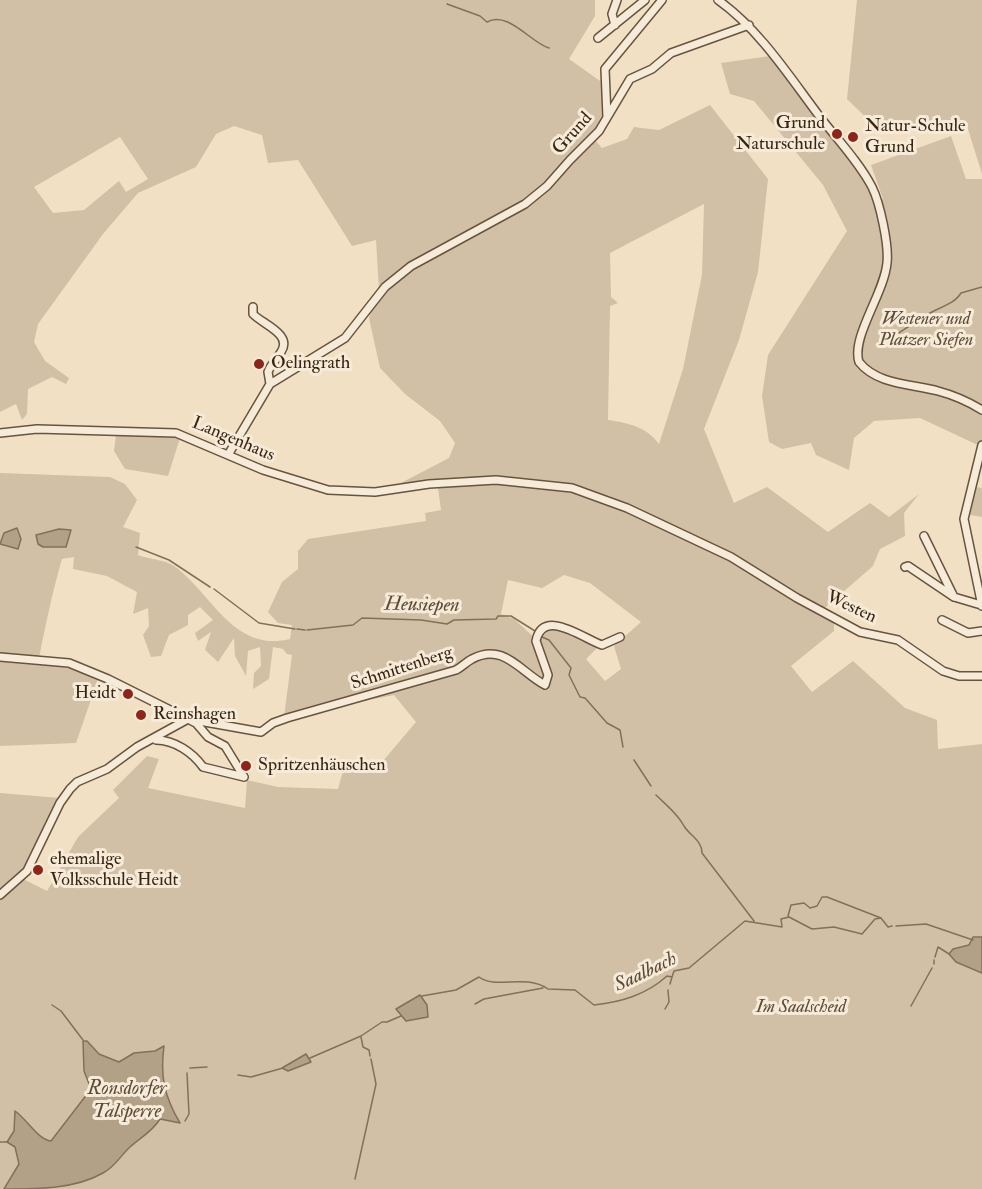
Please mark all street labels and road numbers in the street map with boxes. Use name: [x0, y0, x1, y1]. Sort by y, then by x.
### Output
street label: Grund: [549, 108, 597, 160]
street label: Langenhaus: [188, 413, 278, 467]
street label: Westen: [822, 587, 880, 629]
street label: Schmittenberg: [348, 642, 456, 696]

